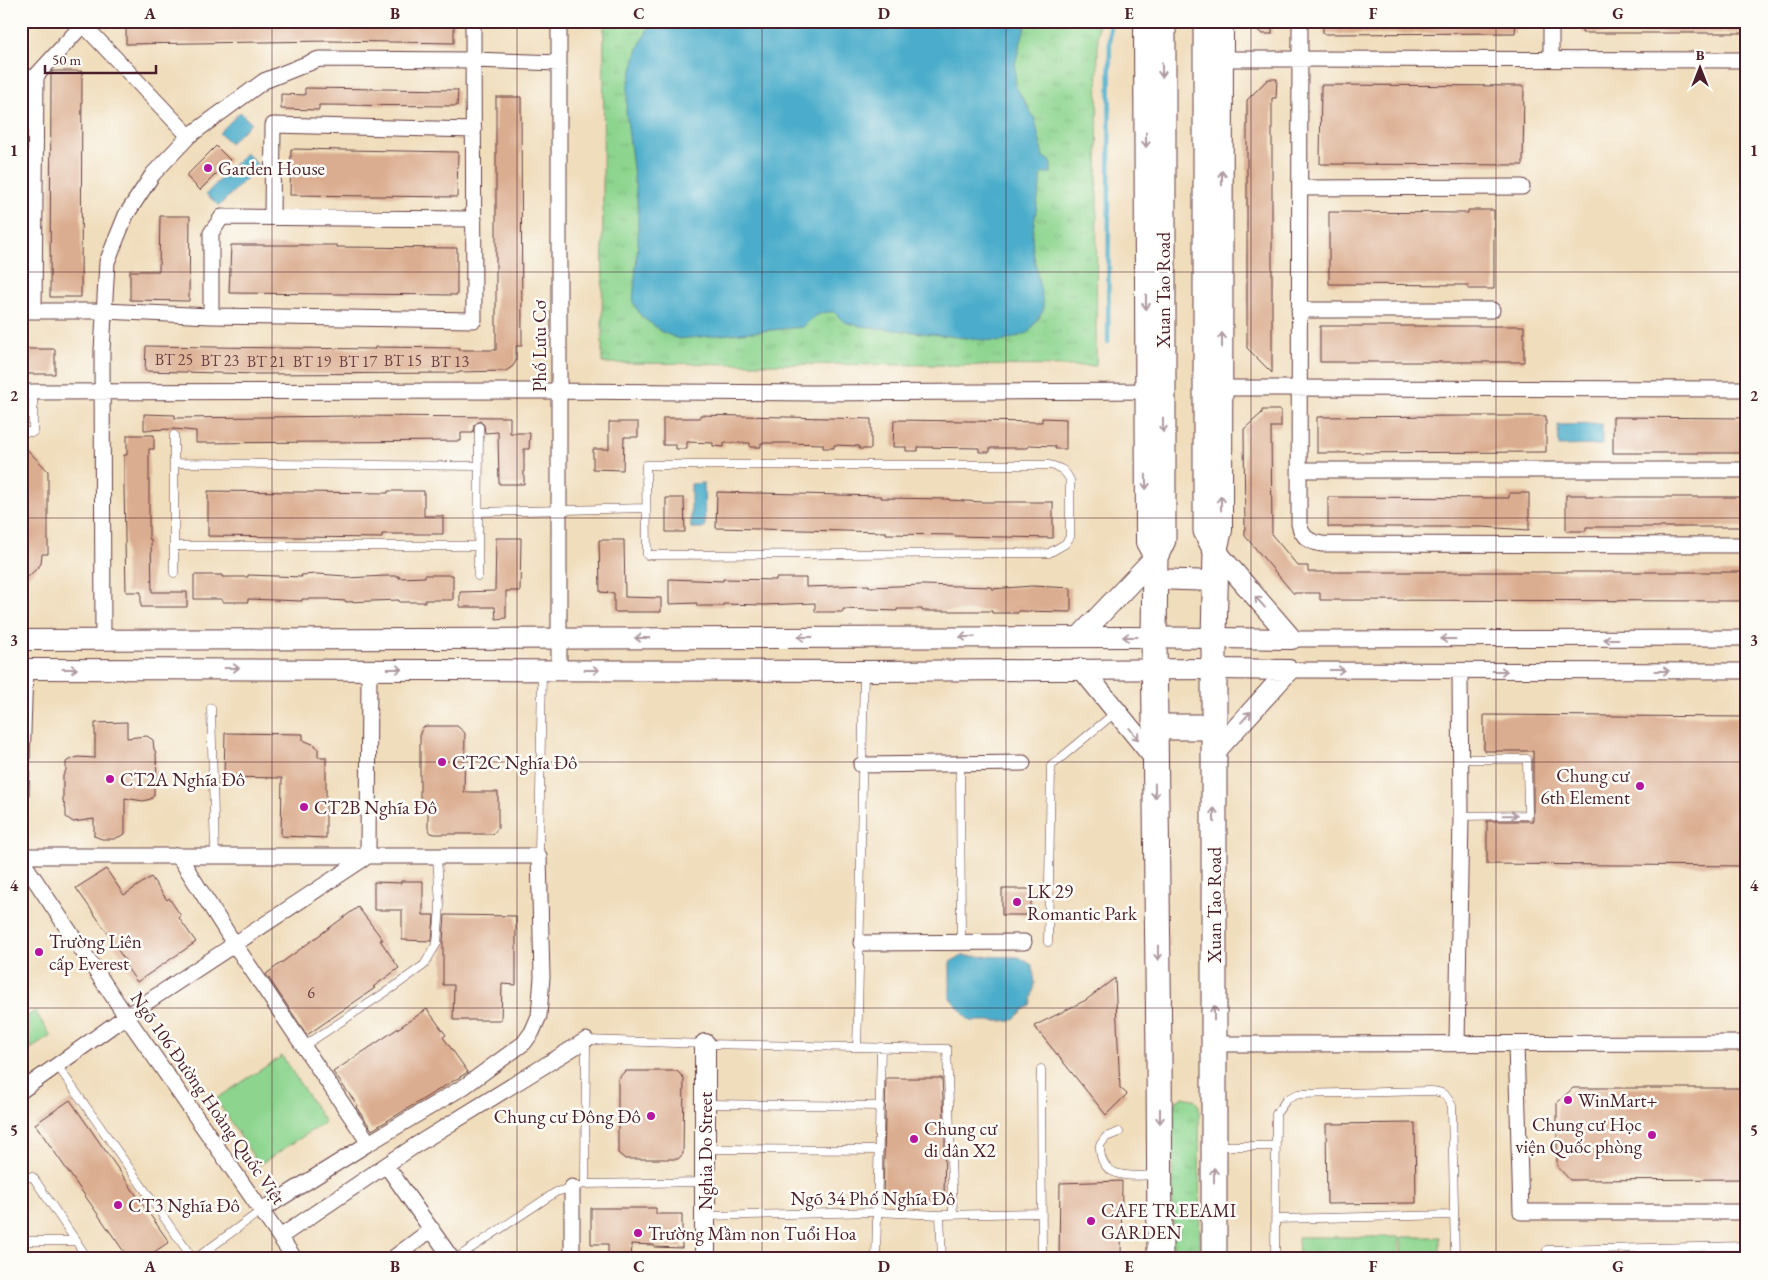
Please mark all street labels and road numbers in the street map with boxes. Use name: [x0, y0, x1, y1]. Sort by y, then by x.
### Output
street label: Xuan Tao Road: [1151, 232, 1176, 349]
street label: Phố Lưu Cơ: [527, 300, 552, 392]
street label: Xuan Tao Road: [1202, 847, 1227, 964]
street label: Ngõ 106 Đường Hoàng Quốc Việt: [125, 987, 291, 1209]
street label: Nghia Do Street: [693, 1092, 718, 1210]
street label: Ngõ 34 Phố Nghĩa Đô: [791, 1186, 955, 1211]

